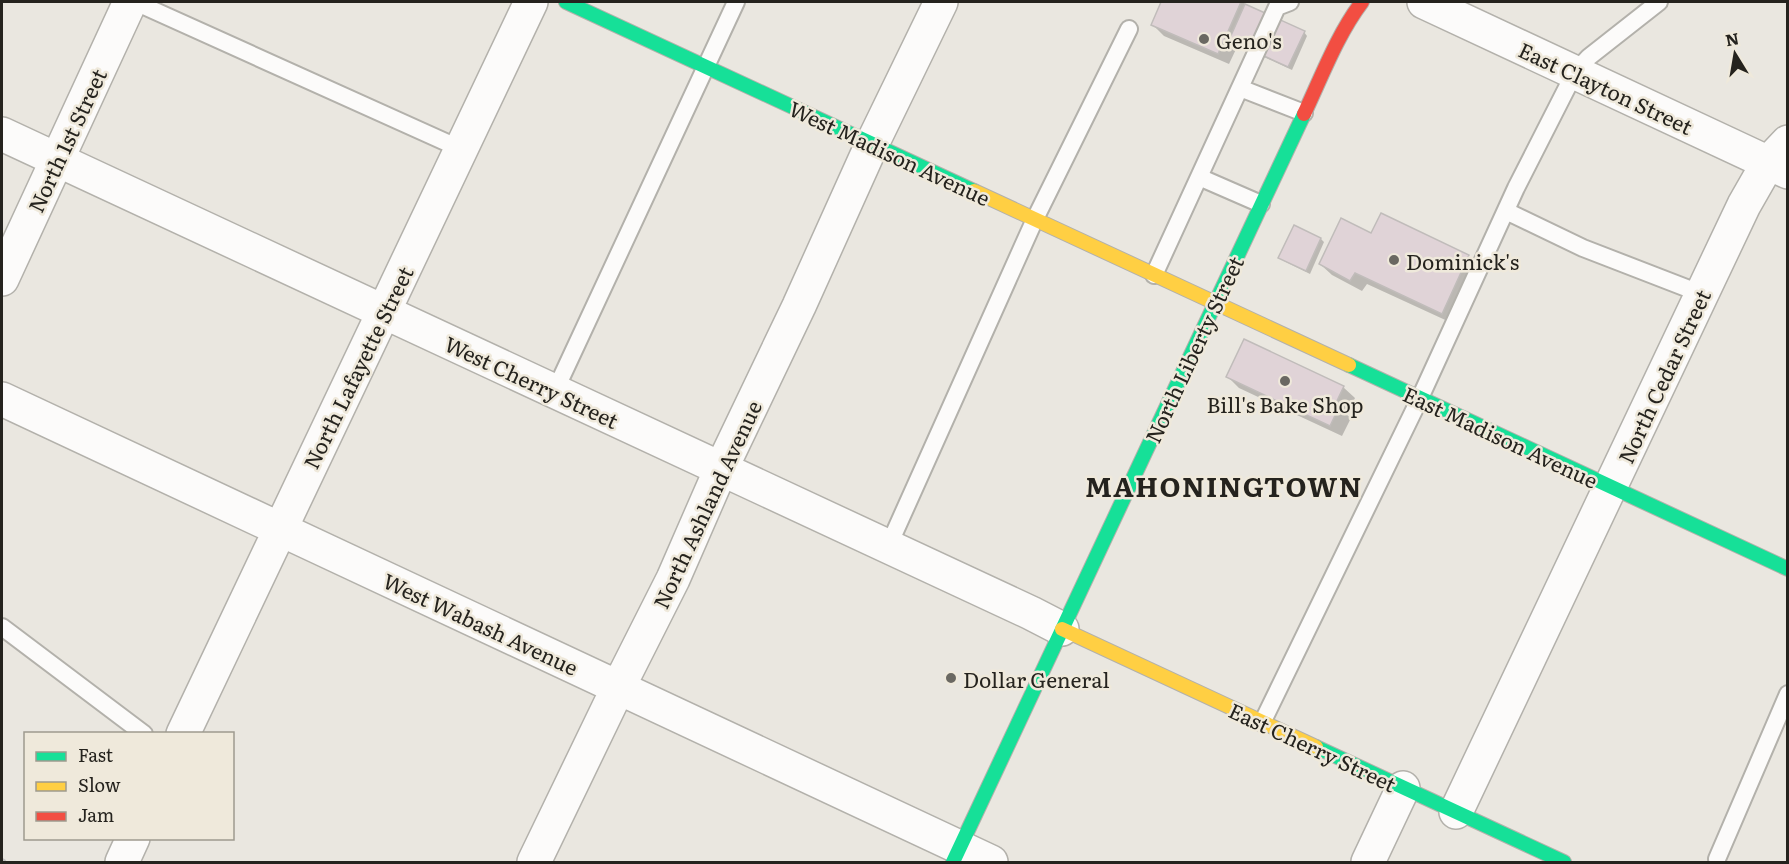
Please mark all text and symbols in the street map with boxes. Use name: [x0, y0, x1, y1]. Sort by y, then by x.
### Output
place label: Geno's: [1216, 24, 1282, 55]
north arrow: [1705, 24, 1765, 84]
text: N: [1723, 25, 1741, 51]
marker: Geno's: [1197, 32, 1211, 46]
street label: East Clayton Street: [1514, 33, 1699, 141]
street label: North 1st Street: [19, 62, 113, 217]
street label: West Madison Avenue: [784, 92, 996, 212]
place label: Dominick's: [1406, 245, 1519, 276]
street label: North Liberty Street: [1136, 250, 1250, 448]
marker: Dominick's: [1387, 253, 1401, 267]
street label: North Lafayette Street: [294, 260, 420, 474]
street label: North Cedar Street: [1609, 283, 1717, 468]
street label: West Cherry Street: [440, 327, 625, 435]
marker: Bill's Bake Shop: [1278, 374, 1292, 388]
street label: East Madison Avenue: [1399, 377, 1604, 495]
place label: Bill's Bake Shop: [1206, 388, 1364, 419]
street label: North Ashland Avenue: [644, 395, 768, 613]
district label: MAHONINGTOWN: [1085, 465, 1363, 505]
street label: West Wabash Avenue: [378, 564, 584, 682]
place label: Dollar General: [963, 663, 1110, 694]
marker: Dollar General: [944, 671, 958, 685]
street label: East Cherry Street: [1224, 694, 1402, 799]
legend: [24, 732, 234, 840]
text: Fast: [78, 741, 114, 768]
text: Slow: [78, 771, 121, 798]
text: Jam: [78, 801, 114, 828]

